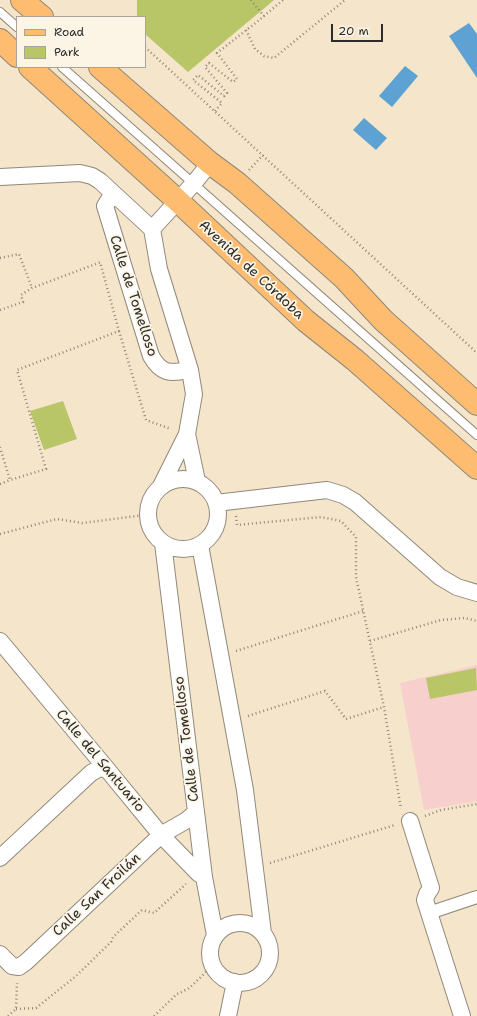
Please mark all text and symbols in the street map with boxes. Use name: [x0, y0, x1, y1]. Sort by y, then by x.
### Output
legend: [16, 16, 146, 68]
scale bar: [333, 16, 385, 42]
text: 20 m: [338, 23, 369, 39]
text: Road: [54, 24, 84, 40]
text: Park: [54, 44, 80, 60]
street label: Avenida de Córdoba: [195, 217, 307, 323]
street label: Calle de Tomelloso: [105, 233, 161, 359]
street label: Calle de Tomelloso: [171, 675, 203, 803]
street label: Calle del Santuario: [52, 706, 148, 816]
street label: Calle San Froilán: [49, 850, 145, 940]

